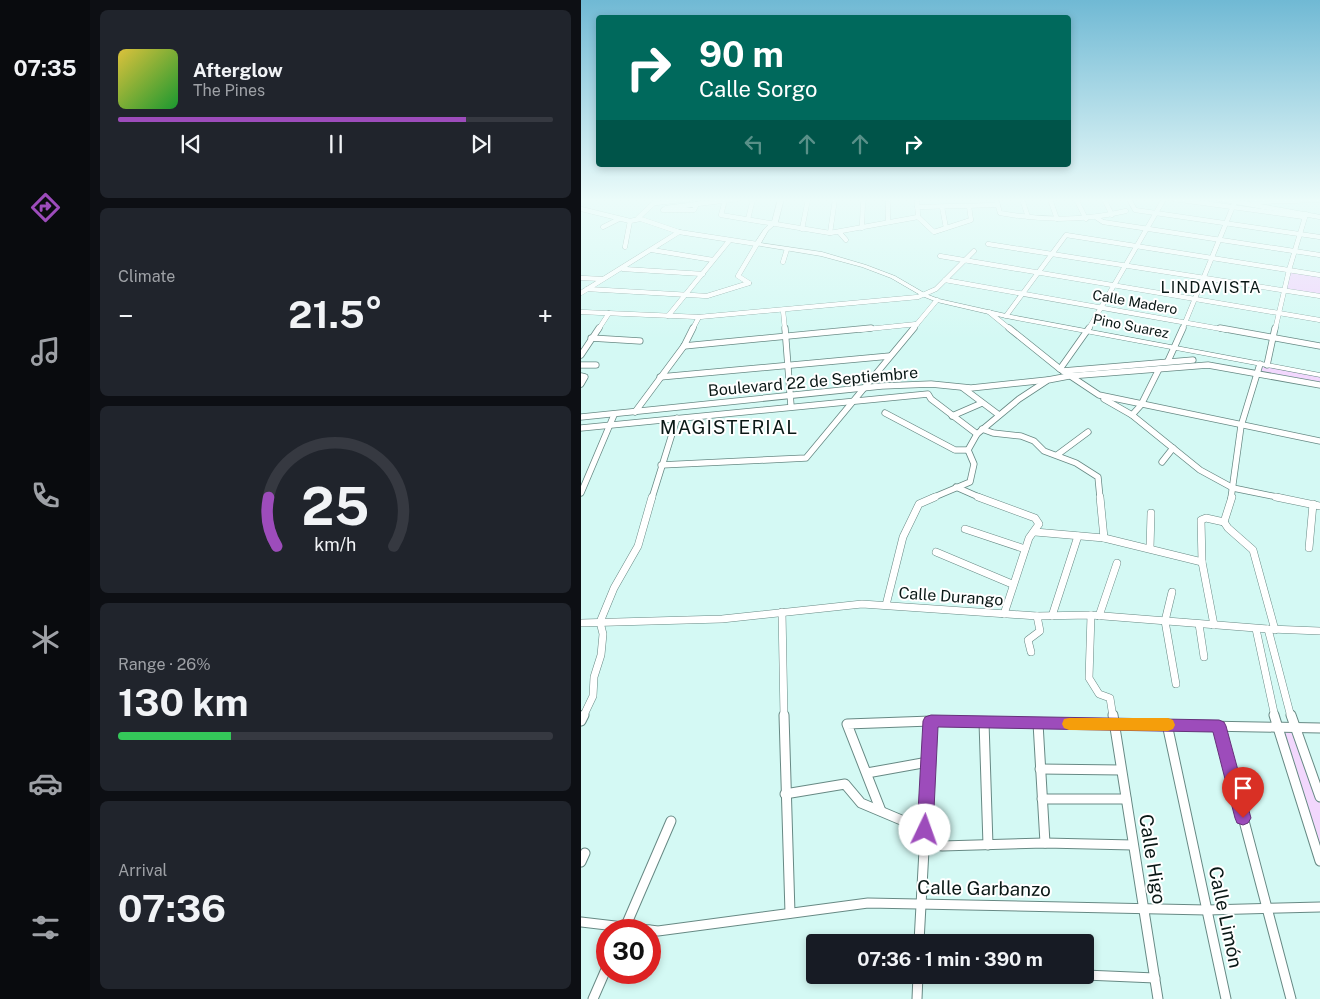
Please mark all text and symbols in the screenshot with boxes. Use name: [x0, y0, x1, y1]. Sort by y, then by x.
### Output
text: 90 m: [699, 34, 784, 75]
icon: right: [616, 35, 681, 100]
text: 07:35: [14, 55, 77, 81]
text: Afterglow: [193, 59, 283, 81]
text: Calle Sorgo: [699, 76, 817, 102]
text: The Pines: [193, 81, 265, 100]
icon: previous: [177, 130, 205, 158]
icon: pause: [322, 130, 350, 158]
icon: next: [467, 130, 495, 158]
icon: left: [740, 130, 768, 158]
icon: ahead: [793, 130, 821, 158]
icon: ahead: [846, 130, 874, 158]
icon: right: [899, 130, 927, 158]
icon: directions: [28, 190, 63, 225]
text: Climate: [118, 267, 175, 286]
district label: LINDAVISTA: [1160, 278, 1262, 297]
street label: Calle Madero: [1091, 287, 1179, 317]
text: 21.5°: [288, 292, 383, 337]
text: −: [118, 299, 134, 332]
text: +: [537, 299, 553, 332]
street label: Pino Suarez: [1092, 311, 1171, 341]
icon: music: [28, 334, 63, 369]
street label: Boulevard 22 de Septiembre: [707, 363, 919, 400]
district label: MAGISTERIAL: [660, 416, 798, 438]
text: 25: [301, 476, 370, 537]
icon: phone: [28, 478, 63, 513]
text: km/h: [314, 534, 357, 555]
street label: Calle Durango: [898, 583, 1004, 610]
icon: climate: [28, 622, 63, 657]
text: Range · 26%: [118, 655, 211, 674]
text: 130 km: [118, 680, 249, 725]
icon: car: [28, 766, 63, 801]
pin: [1222, 767, 1264, 818]
icon: arrive: [1229, 774, 1257, 802]
position arrow: [898, 803, 950, 855]
street label: Calle Higo: [1135, 812, 1171, 906]
text: Arrival: [118, 861, 167, 880]
street label: Calle Limón: [1204, 864, 1248, 970]
street label: Calle Garbanzo: [917, 876, 1051, 900]
text: 07:36: [118, 886, 226, 931]
icon: filters: [28, 910, 63, 945]
speed limit sign: 30: [596, 919, 661, 984]
text: 07:36 · 1 min · 390 m: [857, 948, 1043, 970]

